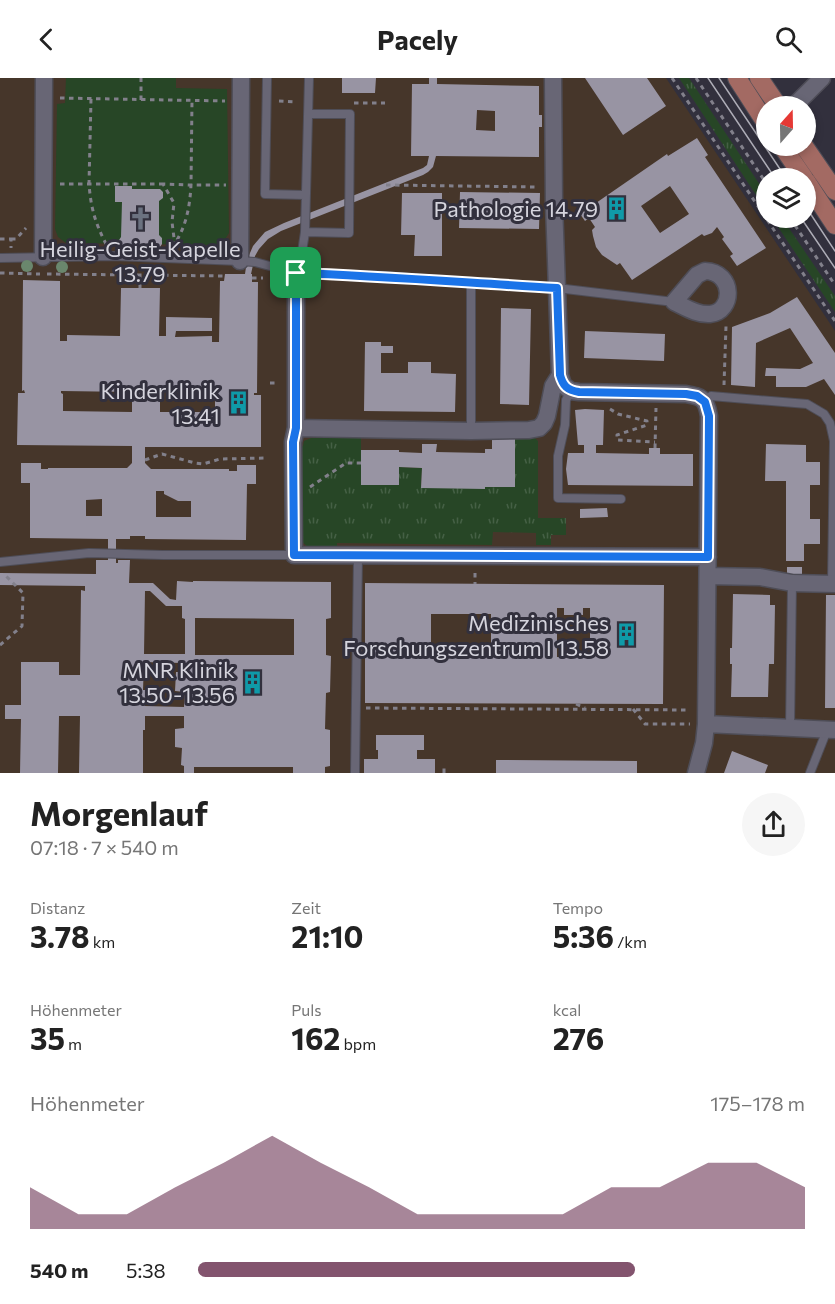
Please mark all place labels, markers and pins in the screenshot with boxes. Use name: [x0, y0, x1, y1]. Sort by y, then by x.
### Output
place label: Pathologie 14.79: [433, 195, 598, 222]
building icon: Pathologie 14.79: [603, 195, 629, 221]
church icon: Heilig-Geist-Kapelle 13.79: [127, 206, 153, 232]
place label: Heilig-Geist-Kapelle 13.79: [39, 235, 241, 287]
pin: [270, 247, 321, 298]
place label: Kinderklinik 13.41: [101, 377, 220, 429]
building icon: Kinderklinik 13.41: [225, 390, 251, 416]
place label: Medizinisches Forschungszentrum I 13.58: [343, 609, 609, 661]
building icon: Medizinisches Forschungszentrum I 13.58: [614, 622, 640, 648]
place label: MNR Klinik 13.50-13.56: [119, 656, 235, 708]
building icon: MNR Klinik 13.50-13.56: [240, 669, 266, 695]

